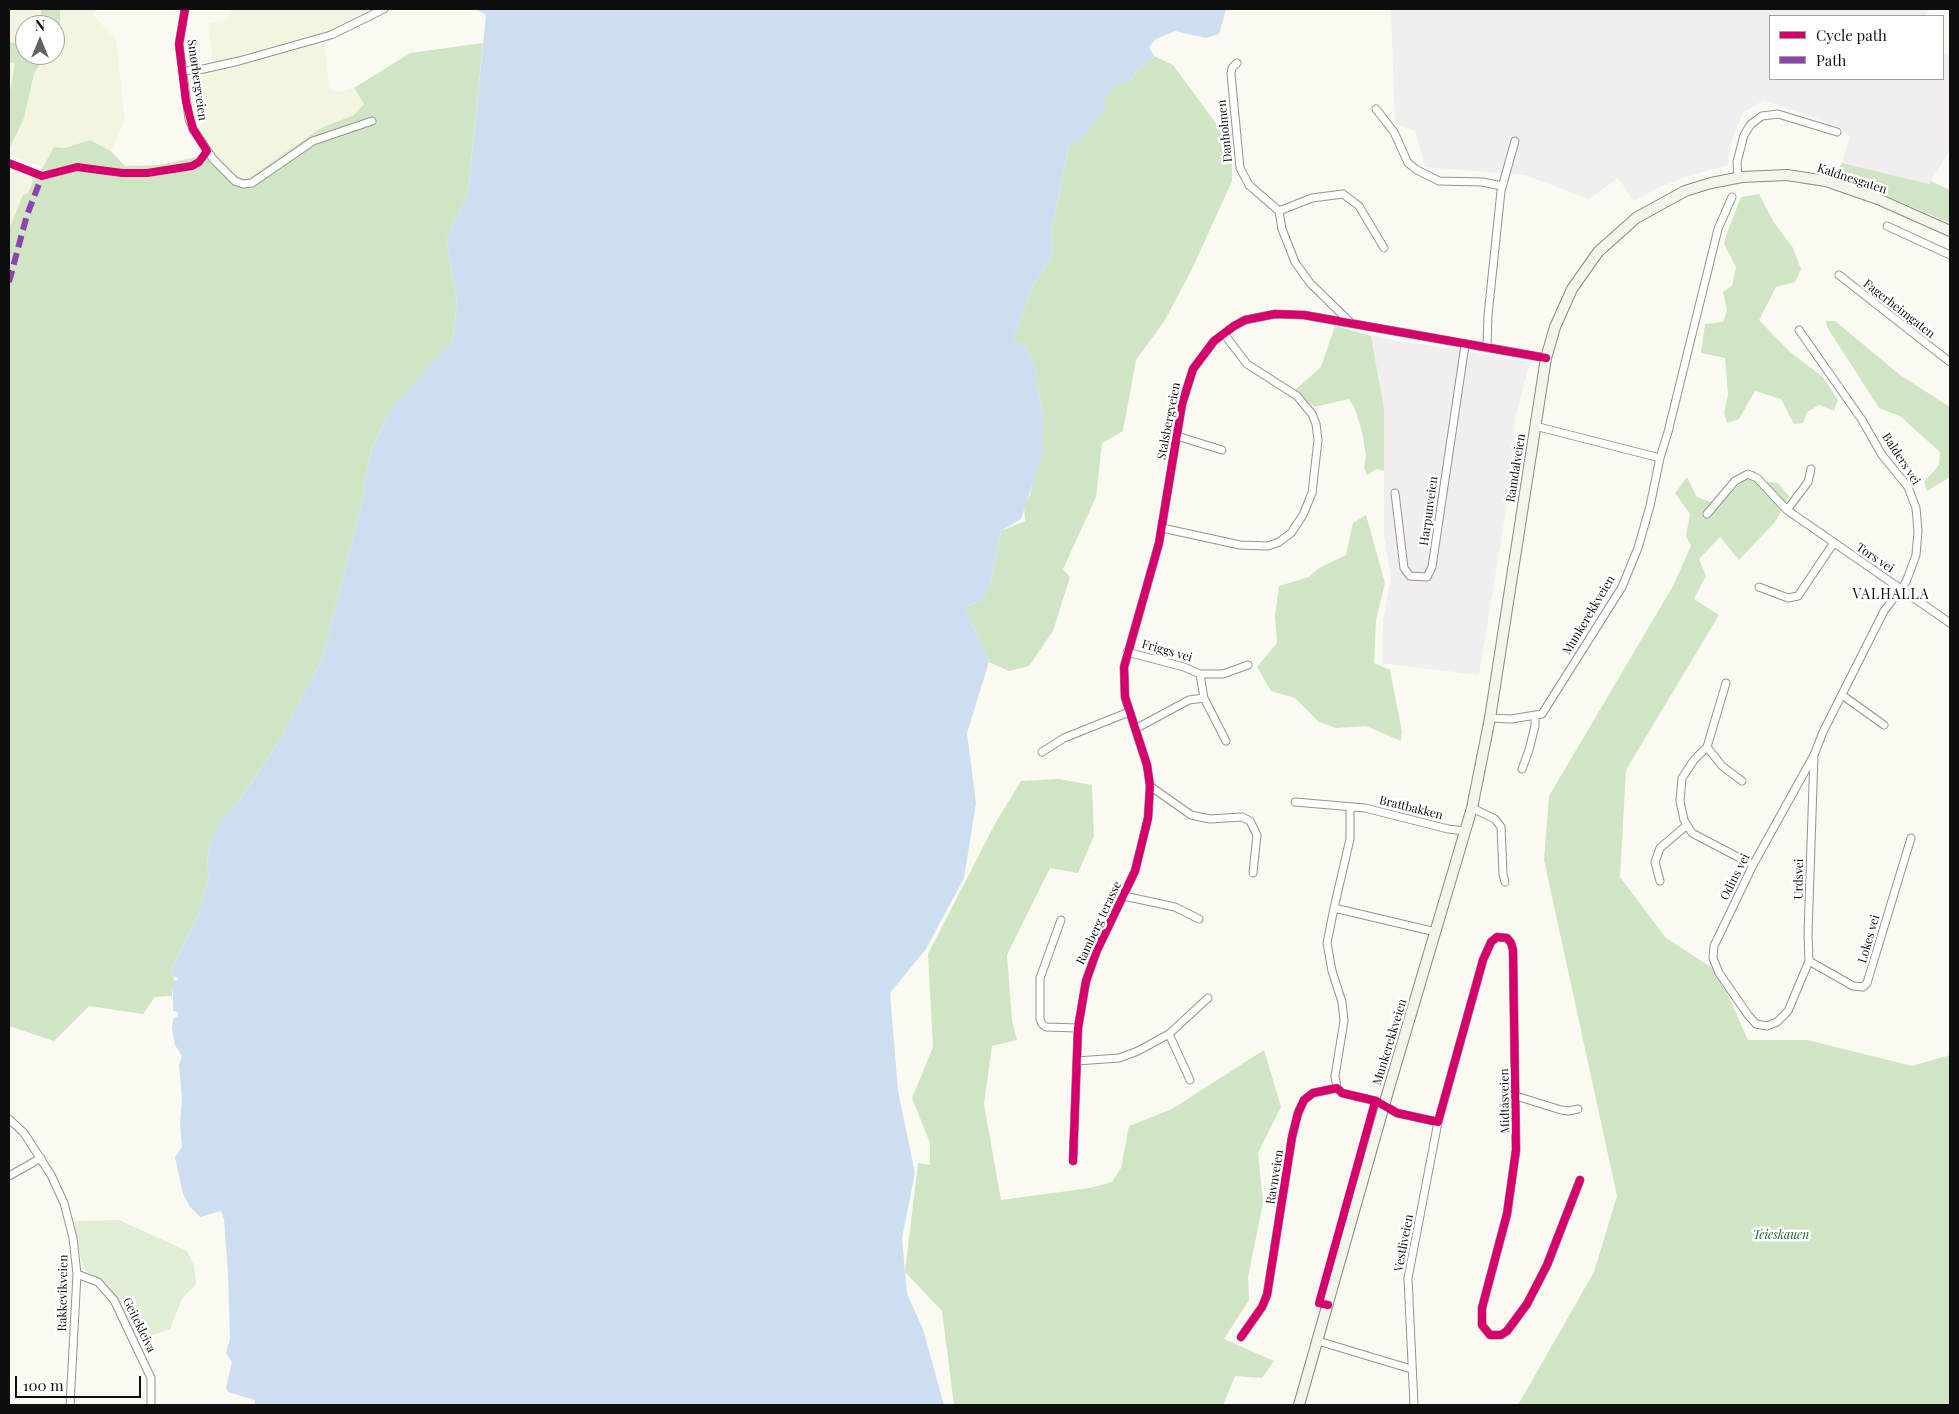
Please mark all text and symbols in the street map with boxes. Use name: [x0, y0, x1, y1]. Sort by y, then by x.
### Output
north arrow: [15, 15, 65, 65]
legend: [1769, 15, 1944, 80]
text: N: [35, 16, 45, 35]
text: Cycle path: [1816, 25, 1887, 45]
street label: Smørbergveien: [184, 38, 210, 122]
text: Path: [1816, 50, 1846, 70]
street label: Danholmen: [1215, 99, 1235, 163]
street label: Kaldnesgaten: [1815, 161, 1889, 197]
street label: Fagerheimgaten: [1860, 277, 1938, 341]
street label: Stalsbergveien: [1154, 381, 1184, 461]
street label: Balders vei: [1879, 430, 1923, 488]
street label: Ramdalveien: [1503, 433, 1529, 503]
street label: Harpunveien: [1417, 475, 1441, 547]
street label: Tors vei: [1853, 540, 1897, 576]
street label: Munkerekkveien: [1560, 573, 1618, 657]
district label: VALHALLA: [1851, 587, 1931, 603]
street label: Friggs vei: [1140, 637, 1194, 665]
street label: Brattbakken: [1378, 793, 1444, 823]
street label: Odins vei: [1717, 851, 1753, 903]
street label: Urdsvei: [1791, 858, 1807, 900]
street label: Ramberg terasse: [1073, 879, 1125, 967]
street label: Lokes vei: [1855, 913, 1883, 965]
street label: Munkerekkveien: [1370, 997, 1410, 1087]
street label: Midtåsveien: [1497, 1068, 1513, 1134]
street label: Ravnveien: [1264, 1149, 1286, 1205]
street label: Vestliveien: [1391, 1213, 1417, 1273]
park label: Teieskauen: [1753, 1228, 1809, 1242]
street label: Rakkevikveien: [55, 1254, 71, 1332]
street label: Geitekleiva: [120, 1295, 158, 1355]
scale bar: [18, 1366, 144, 1398]
text: 100 m: [23, 1375, 64, 1395]

